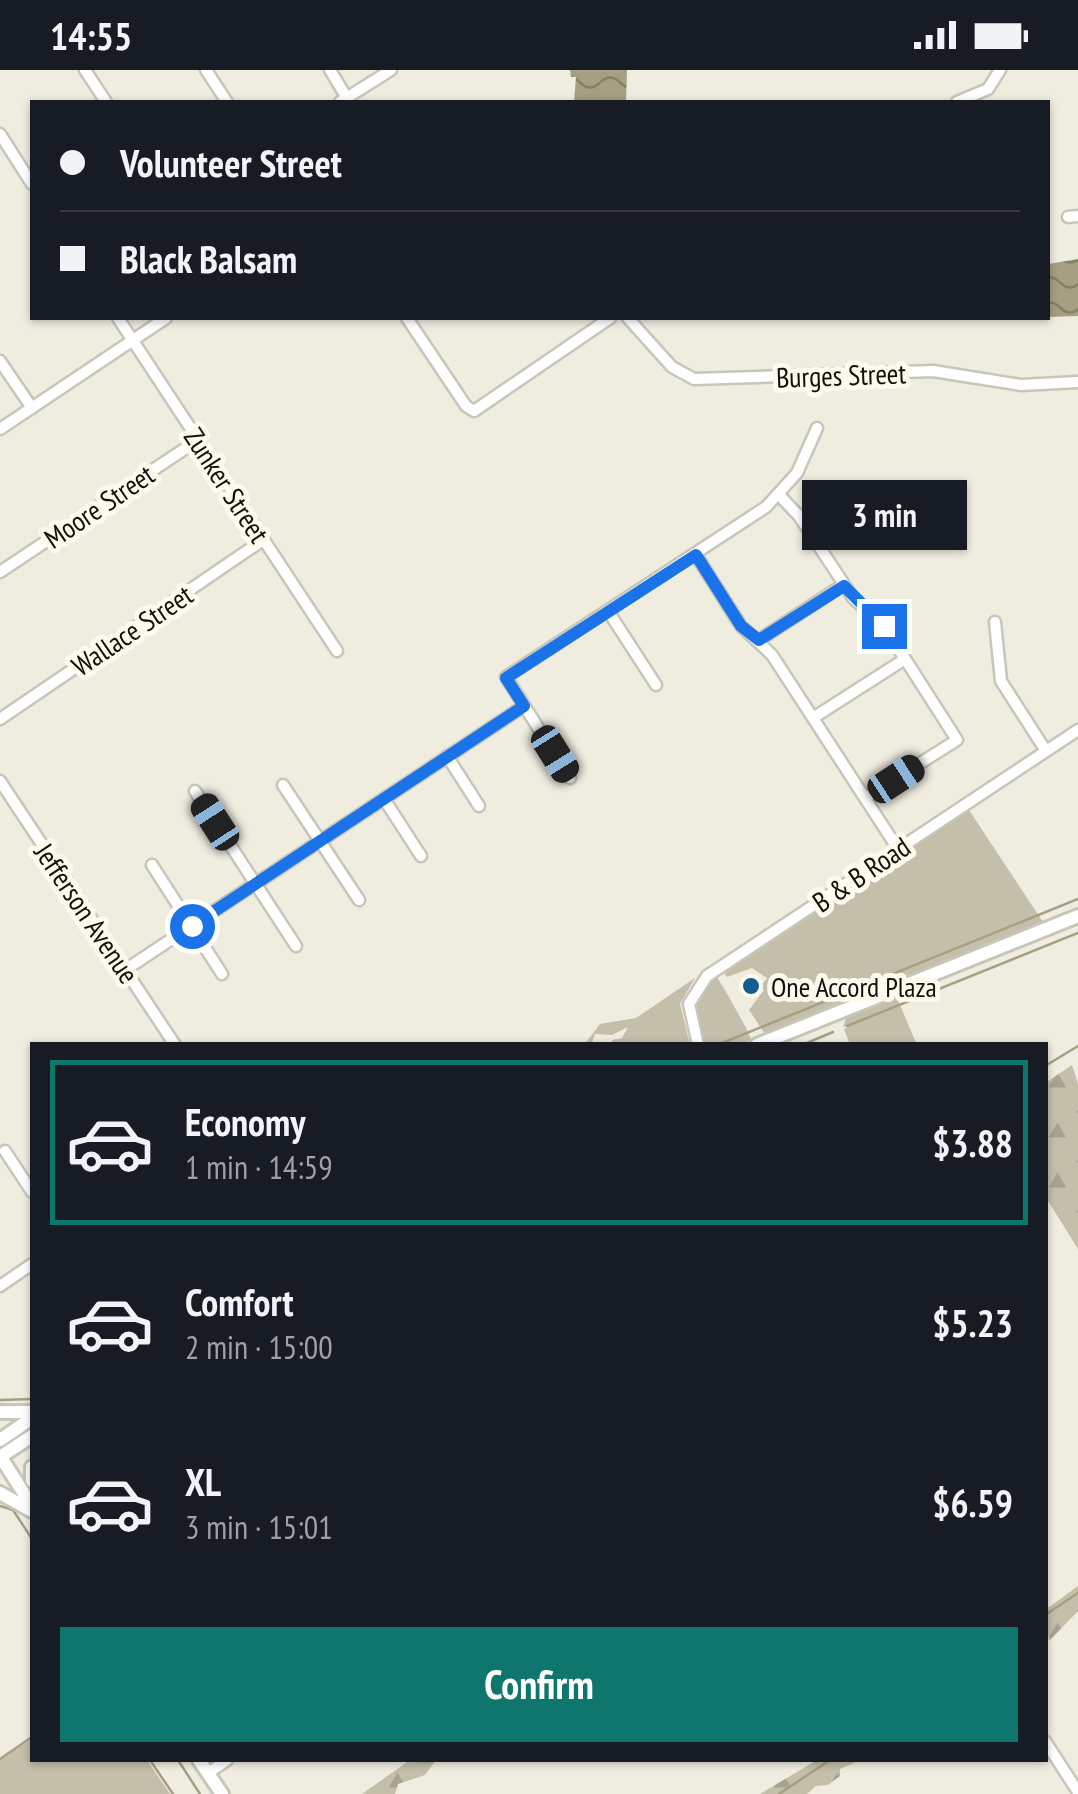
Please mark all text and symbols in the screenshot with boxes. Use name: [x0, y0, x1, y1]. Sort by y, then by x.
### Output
text: 14:55: [50, 11, 132, 60]
text: Volunteer Street: [120, 138, 342, 187]
text: Black Balsam: [120, 234, 297, 283]
street label: Burges Street: [775, 354, 907, 396]
street label: Zunker Street: [176, 420, 278, 550]
street label: Moore Street: [37, 456, 161, 556]
callout: 3 min: [802, 481, 966, 551]
text: 3 min: [852, 494, 917, 536]
street label: Wallace Street: [64, 576, 200, 684]
route end: [862, 604, 907, 649]
car: [526, 721, 584, 787]
car: [863, 750, 929, 808]
car: [186, 789, 244, 855]
street label: B & B Road: [805, 828, 917, 920]
street label: Jefferson Avenue: [26, 835, 148, 990]
route start: [170, 904, 215, 949]
place label: One Accord Plaza: [771, 968, 937, 1005]
marker: One Accord Plaza: [740, 975, 762, 997]
text: Economy: [185, 1097, 305, 1146]
icon: car: [65, 1098, 155, 1188]
text: $3.88: [932, 1118, 1013, 1167]
text: 1 min · 14:59: [185, 1146, 333, 1188]
text: Comfort: [185, 1277, 294, 1326]
icon: car: [65, 1278, 155, 1368]
text: $5.23: [932, 1298, 1013, 1347]
text: 2 min · 15:00: [185, 1326, 333, 1368]
text: XL: [185, 1457, 221, 1506]
icon: car: [65, 1458, 155, 1548]
text: $6.59: [932, 1478, 1013, 1527]
text: 3 min · 15:01: [185, 1506, 333, 1548]
button: Confirm: [60, 1627, 1018, 1742]

